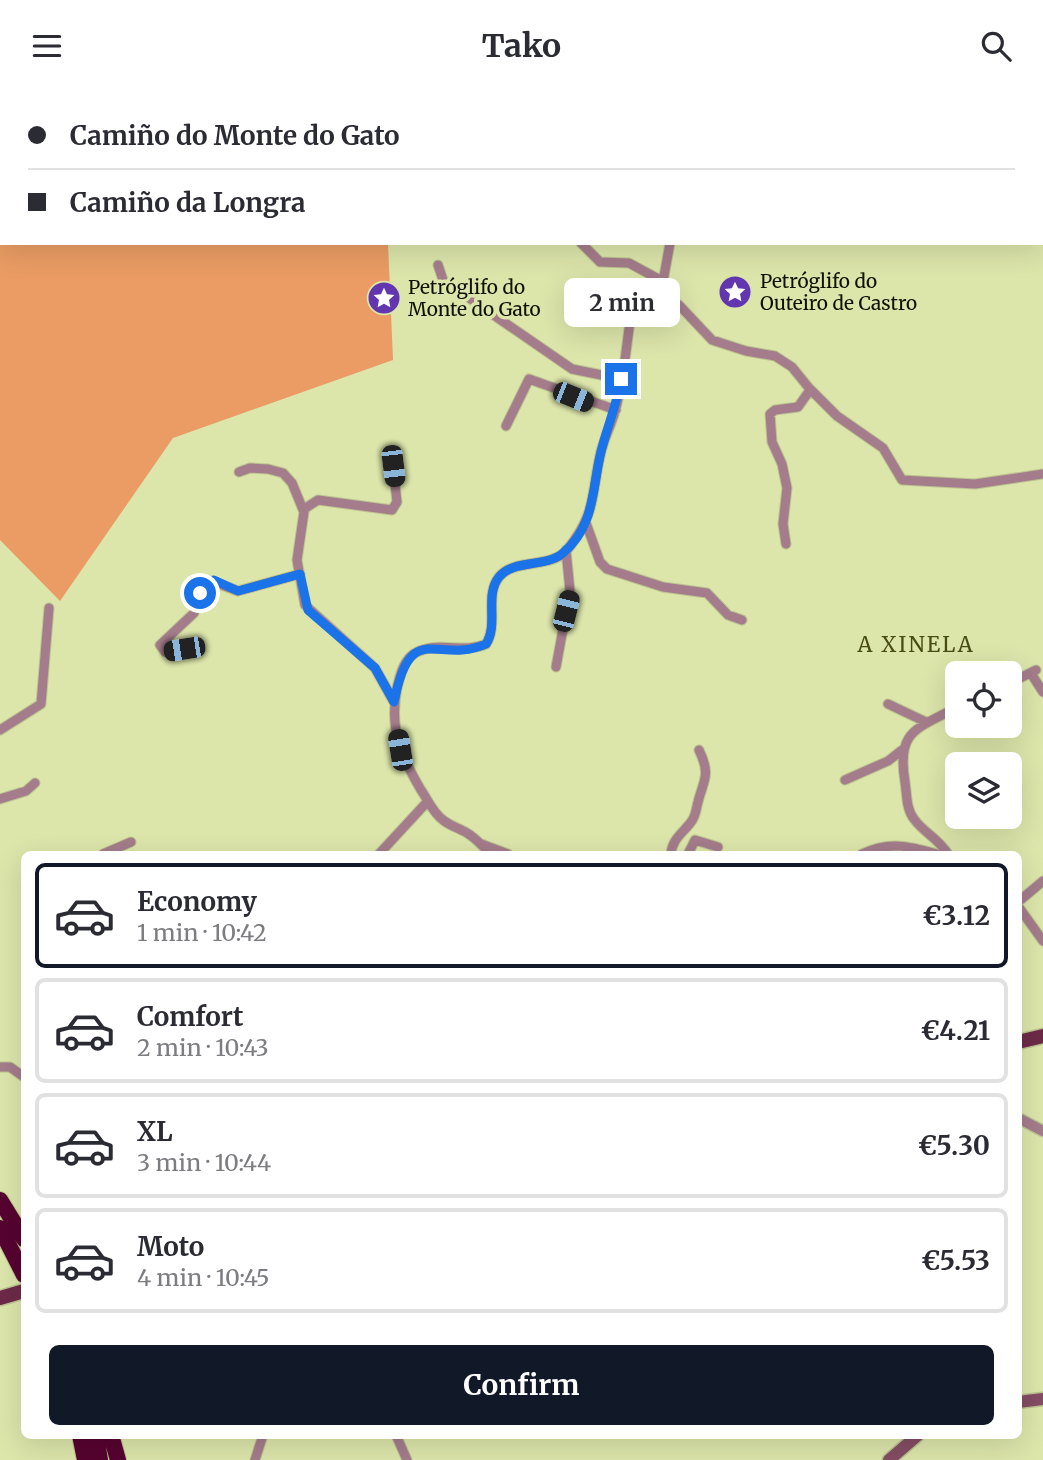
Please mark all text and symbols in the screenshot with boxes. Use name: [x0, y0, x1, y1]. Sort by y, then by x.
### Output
text: Tako: [482, 26, 561, 66]
icon: menu: [28, 27, 66, 65]
icon: search: [977, 27, 1015, 65]
text: Camiño do Monte do Gato: [70, 119, 400, 152]
text: Camiño da Longra: [70, 186, 306, 219]
place label: Petróglifo do Outeiro de Castro: [760, 269, 917, 315]
place icon: Petróglifo do Outeiro de Castro: [716, 273, 754, 311]
place label: Petróglifo do Monte do Gato: [408, 275, 541, 321]
callout: 2 min: [563, 278, 679, 327]
place icon: Petróglifo do Monte do Gato: [365, 279, 403, 317]
text: 2 min: [589, 288, 655, 317]
route end: [605, 363, 637, 395]
car: [550, 379, 597, 415]
car: [381, 444, 406, 488]
route start: [184, 577, 216, 609]
car: [551, 588, 582, 634]
district label: A XINELA: [857, 631, 974, 658]
car: [162, 635, 207, 663]
map controls: [945, 661, 1022, 829]
button: locate: [945, 661, 1022, 738]
car: [387, 728, 414, 772]
button: layers: [945, 752, 1022, 829]
icon: car: [53, 884, 116, 947]
text: Economy: [137, 885, 257, 918]
text: €3.12: [922, 899, 990, 932]
text: 1 min · 10:42: [137, 918, 267, 947]
icon: car: [53, 999, 116, 1062]
text: Comfort: [137, 1000, 243, 1033]
text: €4.21: [920, 1014, 990, 1047]
text: 2 min · 10:43: [137, 1033, 269, 1062]
icon: car: [53, 1114, 116, 1177]
text: XL: [137, 1115, 173, 1148]
text: €5.30: [918, 1129, 990, 1162]
text: 3 min · 10:44: [137, 1148, 271, 1177]
icon: car: [53, 1229, 116, 1292]
text: Moto: [137, 1230, 204, 1263]
text: €5.53: [921, 1244, 990, 1277]
text: 4 min · 10:45: [137, 1263, 270, 1292]
button: Confirm: [49, 1345, 994, 1425]

